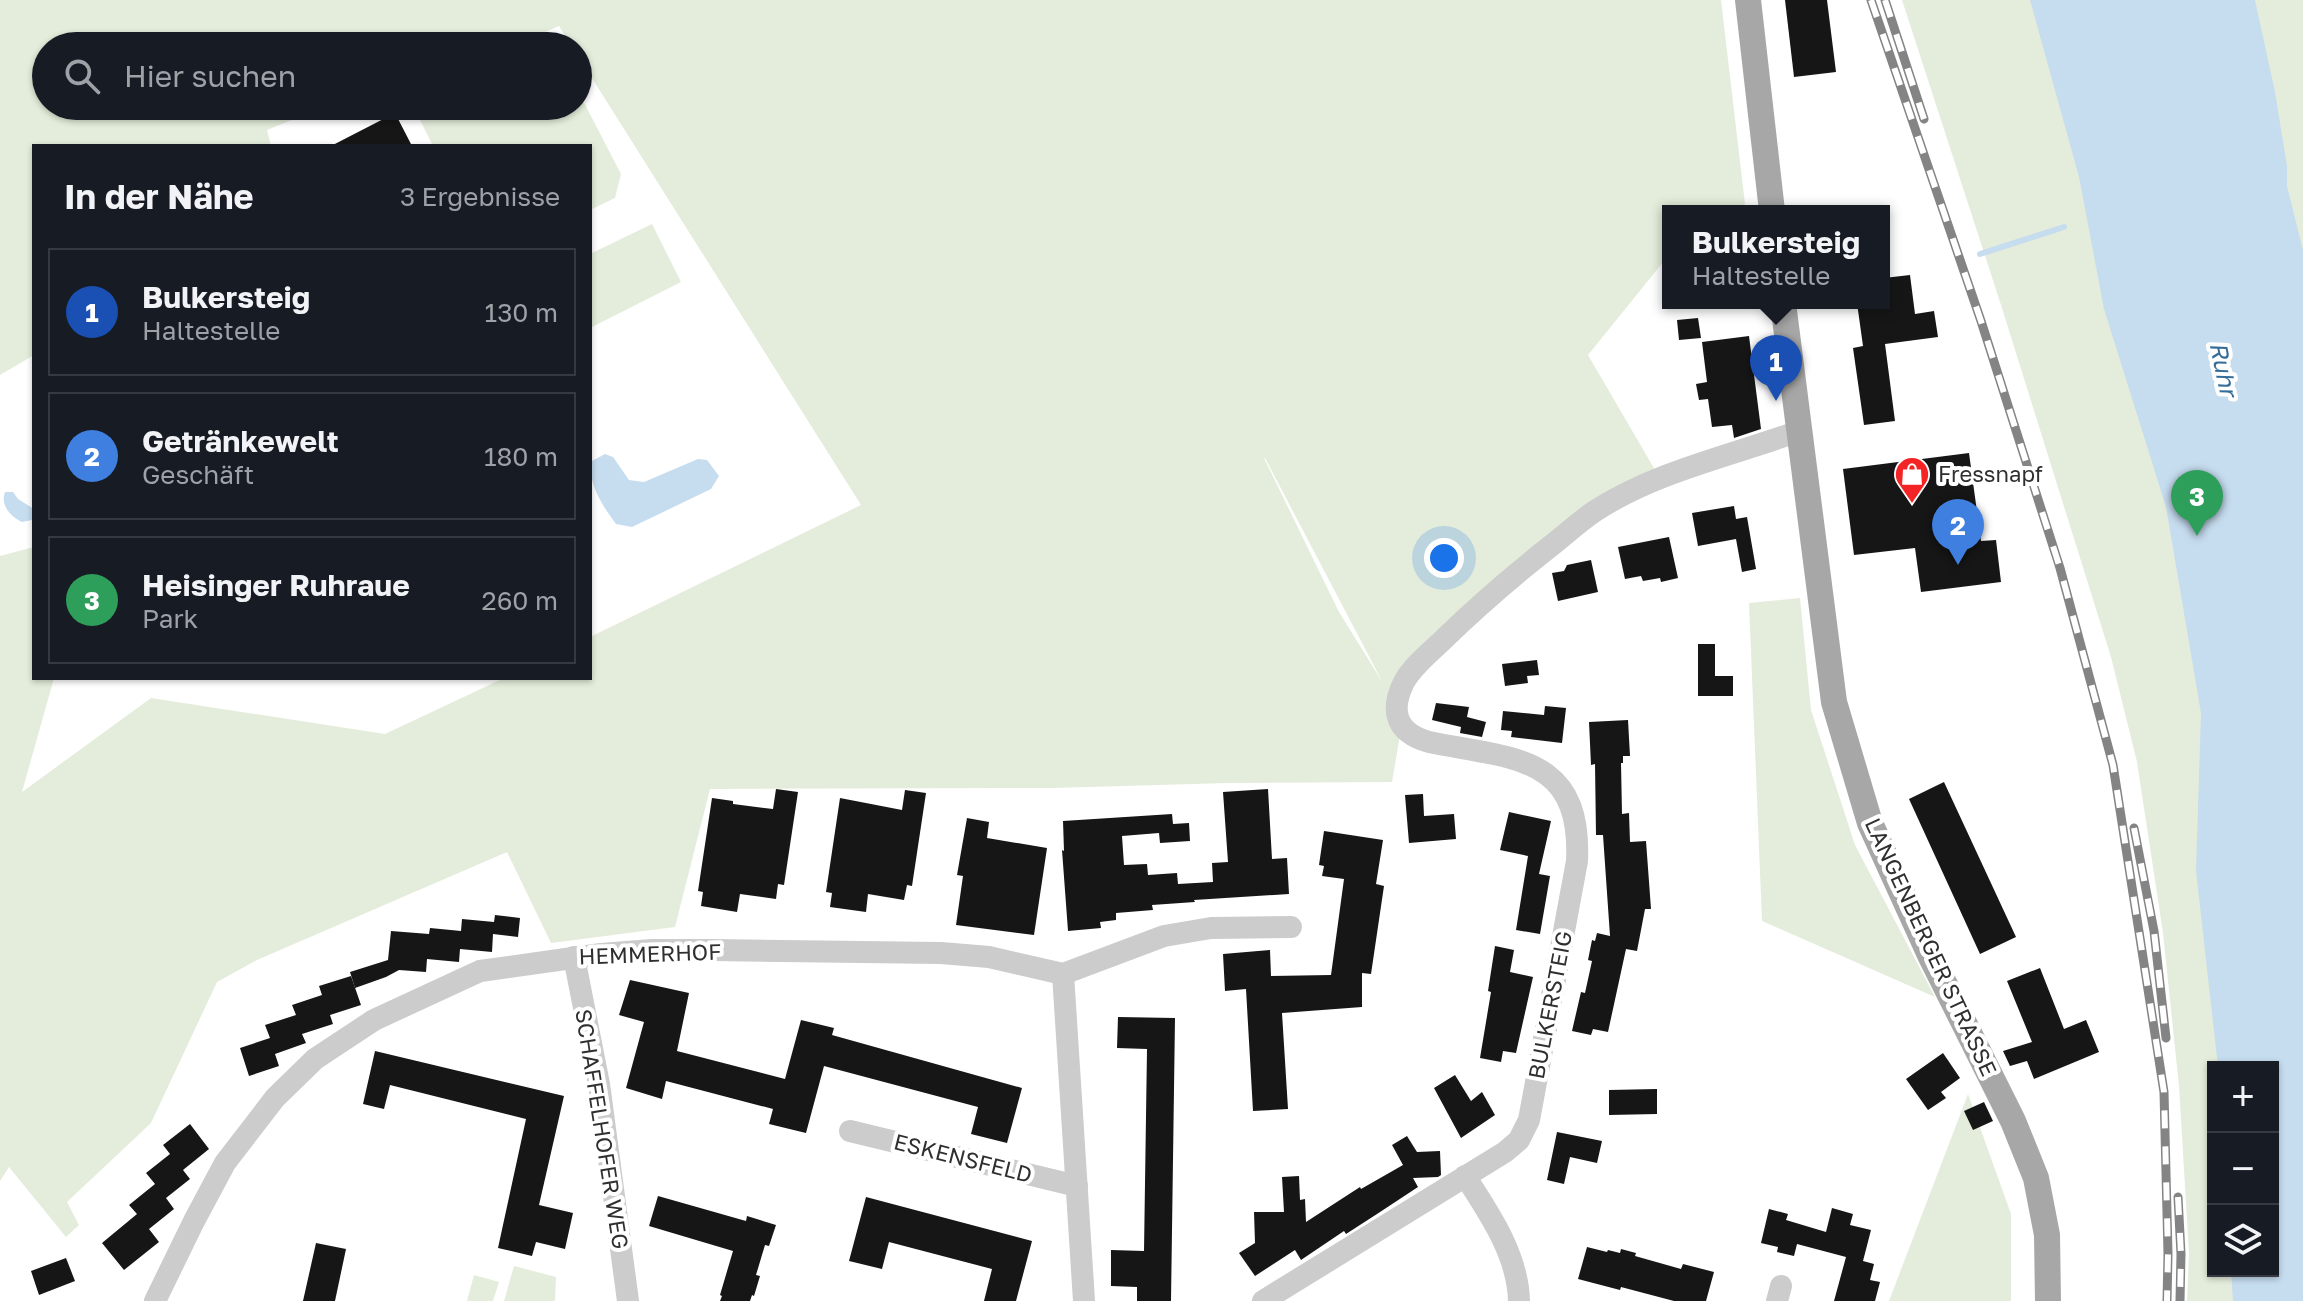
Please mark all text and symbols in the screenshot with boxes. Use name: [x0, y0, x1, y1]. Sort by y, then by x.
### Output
search box: [32, 32, 592, 120]
icon: search: [60, 54, 104, 98]
text: Hier suchen: [124, 58, 296, 94]
text: In der Nähe: [64, 176, 254, 216]
text: 3 Ergebnisse: [400, 181, 560, 212]
popup: [1662, 205, 1890, 309]
text: Bulkersteig: [1692, 224, 1860, 260]
text: Haltestelle: [1692, 260, 1830, 291]
text: Bulkersteig: [142, 279, 310, 315]
text: 1: [85, 297, 99, 328]
text: 130 m: [485, 297, 558, 328]
text: Haltestelle: [142, 315, 280, 346]
pin: 1: [1750, 335, 1802, 401]
water label: Ruhr: [2205, 339, 2245, 402]
text: Getränkewelt: [142, 423, 339, 459]
text: 2: [84, 441, 100, 472]
text: 180 m: [484, 441, 558, 472]
shop icon: Fressnapf: [1893, 455, 1931, 505]
text: Geschäft: [142, 459, 254, 490]
place label: Fressnapf: [1938, 460, 2043, 487]
pin: 3: [2171, 470, 2223, 536]
pin: 2: [1932, 499, 1984, 565]
your location: [1424, 538, 1464, 578]
text: Heisinger Ruhraue: [142, 567, 410, 603]
text: 3: [84, 585, 100, 616]
text: 260 m: [482, 585, 558, 616]
text: Park: [142, 603, 198, 634]
street label: LANGENBERGER STRASSE: [1860, 814, 2003, 1080]
street label: BULKERSTEIG: [1522, 929, 1577, 1081]
street label: HEMMERHOF: [578, 938, 722, 969]
street label: SCHAFFELHOFER WEG: [570, 1007, 635, 1251]
map controls: [2207, 1061, 2279, 1277]
button: +: [2207, 1061, 2279, 1133]
street label: ESKENSFELD: [891, 1127, 1035, 1188]
button: −: [2207, 1133, 2279, 1205]
button: layers: [2207, 1205, 2279, 1277]

